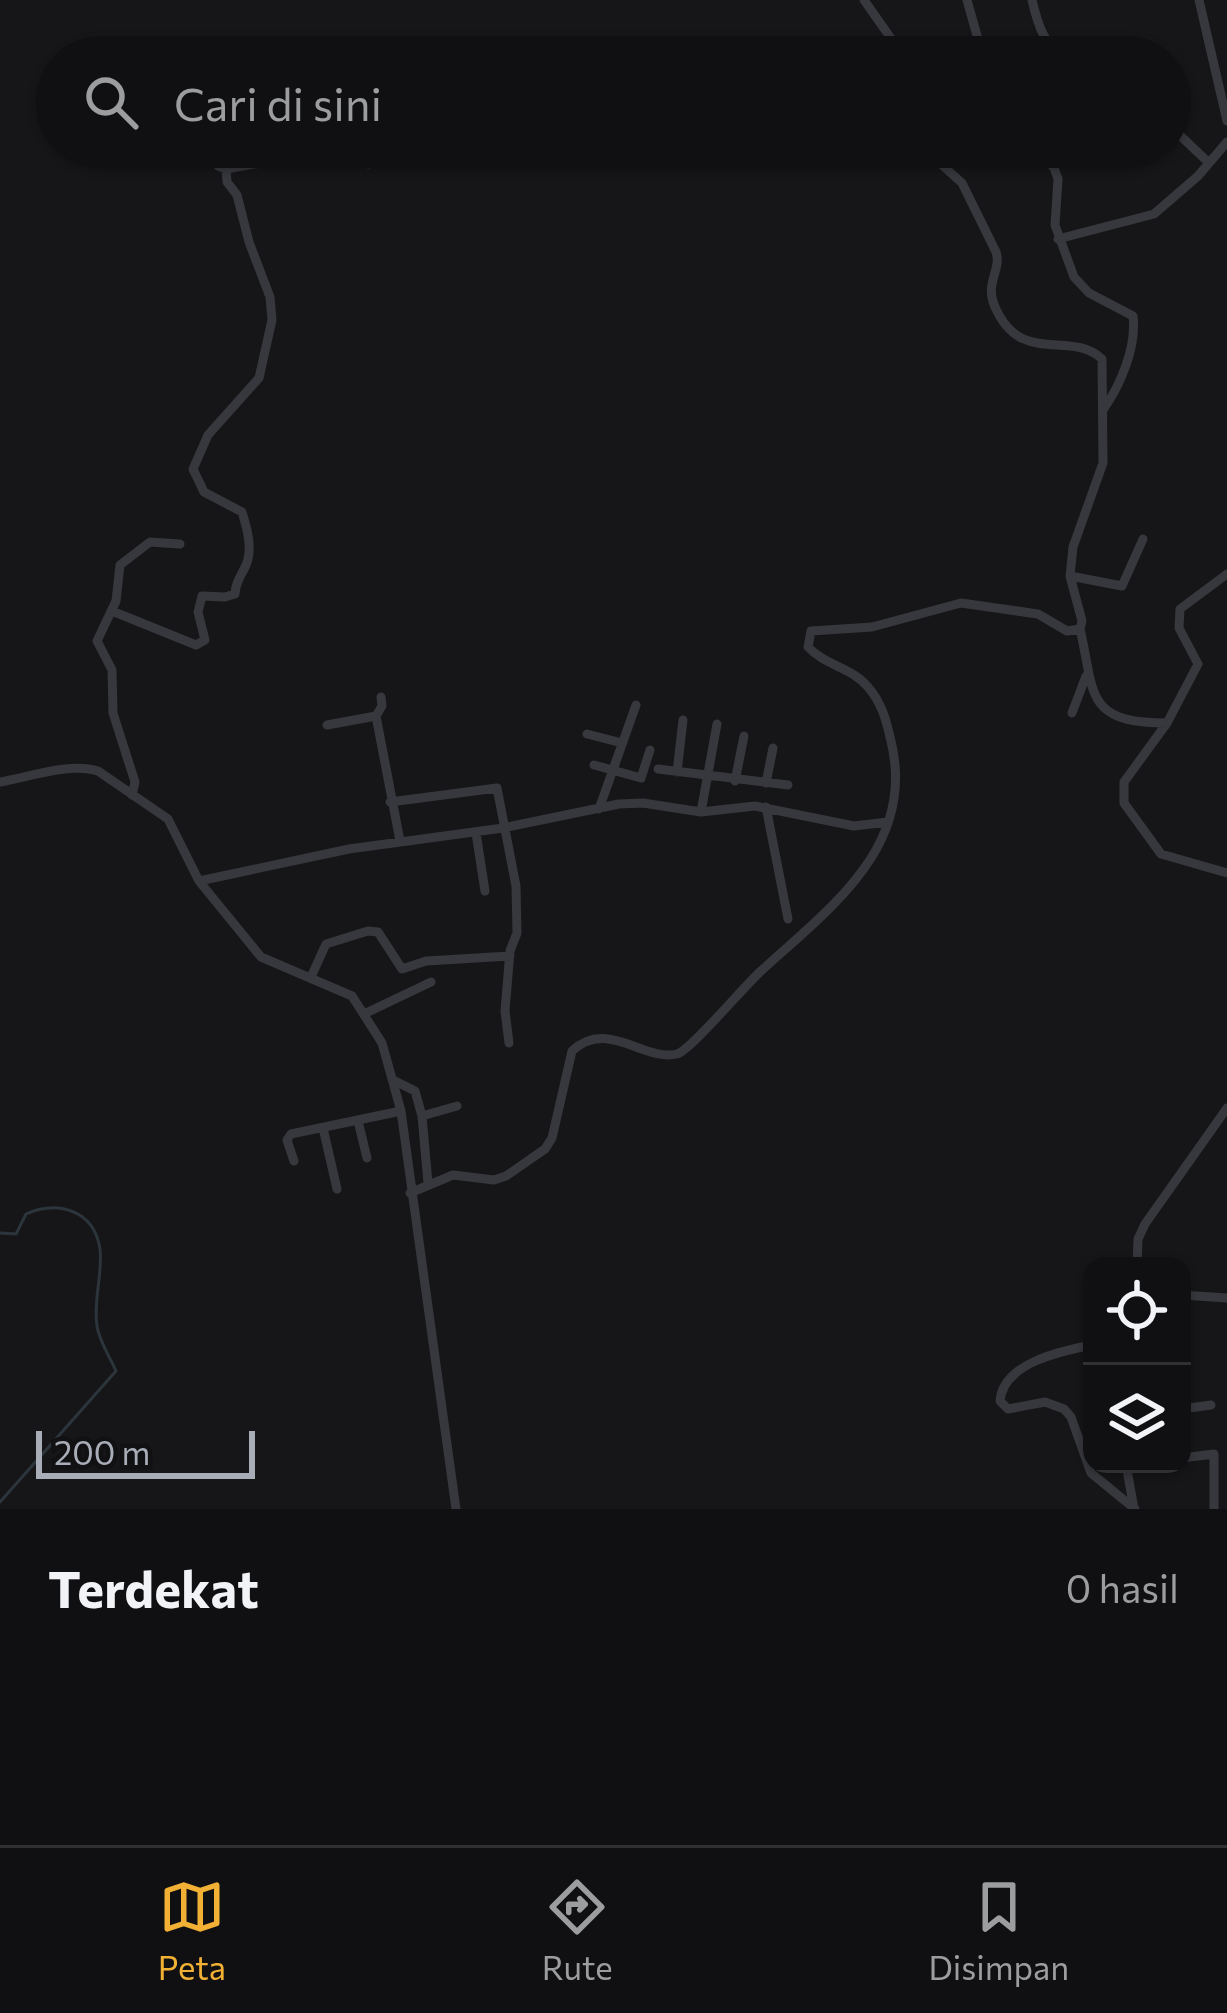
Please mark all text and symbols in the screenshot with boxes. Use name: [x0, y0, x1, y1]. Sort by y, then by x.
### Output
search box: [36, 36, 1191, 168]
icon: search: [78, 69, 144, 135]
text: Cari di sini: [174, 75, 382, 130]
map controls: [1083, 1257, 1191, 1473]
button: locate: [1083, 1257, 1191, 1365]
button: layers: [1083, 1365, 1191, 1473]
scale bar: [36, 1425, 255, 1478]
text: 200 m: [54, 1431, 150, 1472]
text: Terdekat: [48, 1556, 259, 1619]
text: 0 hasil: [1066, 1563, 1179, 1611]
tab: Peta: [158, 1874, 226, 1987]
tab: Rute: [542, 1874, 613, 1987]
tab: Disimpan: [928, 1874, 1069, 1987]

